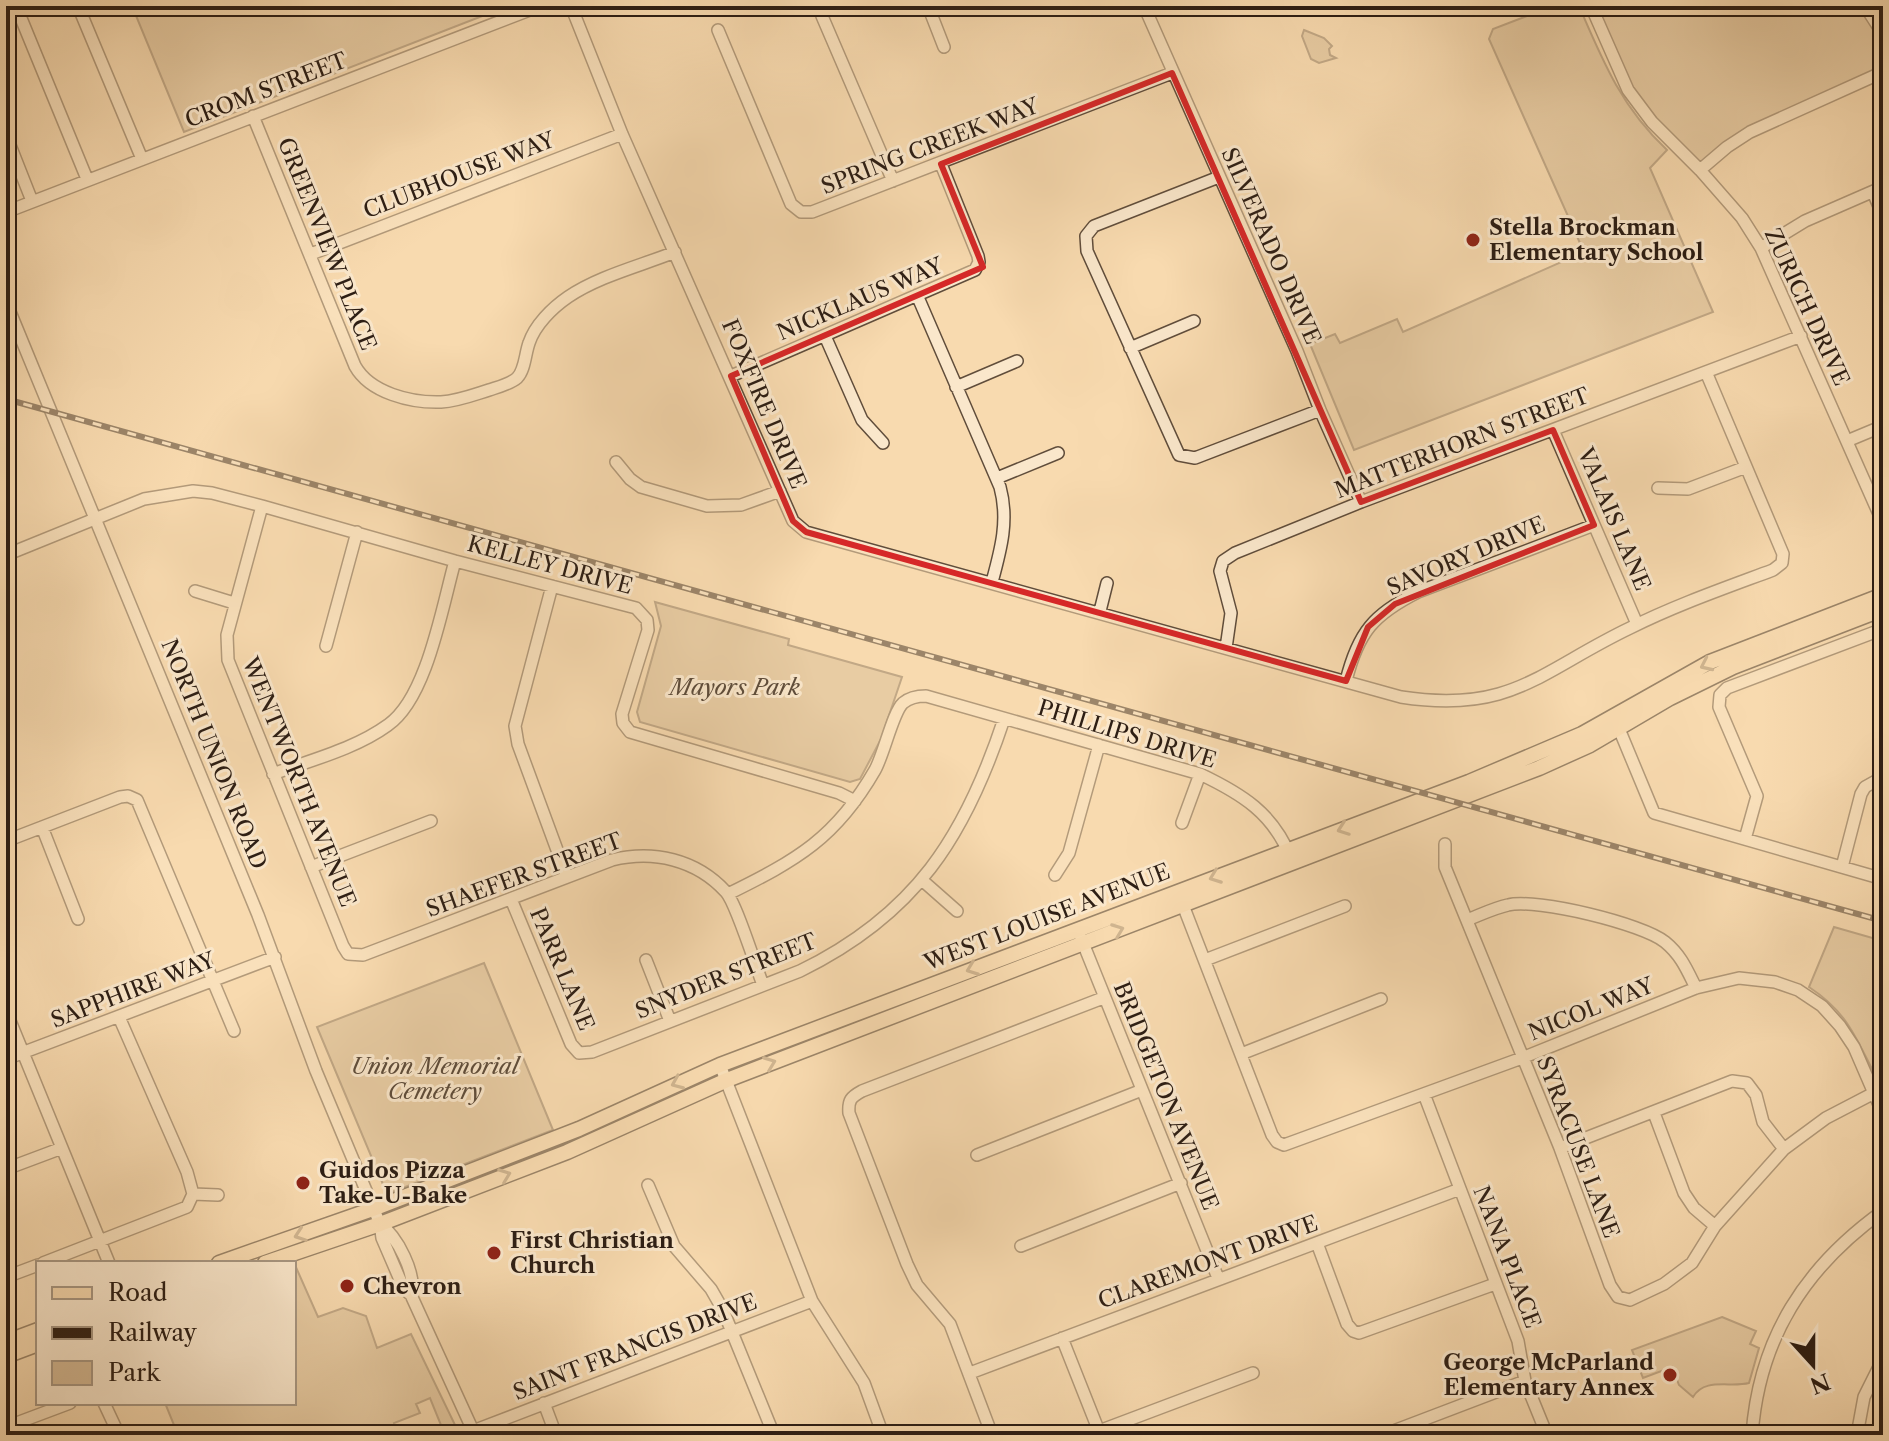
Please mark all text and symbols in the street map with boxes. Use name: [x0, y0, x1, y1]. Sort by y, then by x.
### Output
street label: CROM STREET: [181, 46, 351, 133]
street label: SPRING CREEK WAY: [817, 92, 1043, 200]
street label: CLUBHOUSE WAY: [359, 126, 559, 224]
street label: GREENVIEW PLACE: [272, 134, 382, 354]
street label: SILVERADO DRIVE: [1215, 143, 1327, 349]
place label: Stella Brockman Elementary School: [1489, 214, 1704, 266]
street label: ZURICH DRIVE: [1759, 224, 1855, 390]
marker: Stella Brockman Elementary School: [1464, 231, 1482, 249]
street label: NICKLAUS WAY: [773, 252, 948, 346]
street label: FOXFIRE DRIVE: [716, 315, 812, 493]
street label: MATTERHORN STREET: [1331, 382, 1594, 504]
street label: VALAIS LANE: [1571, 443, 1656, 594]
street label: SAVORY DRIVE: [1383, 510, 1549, 602]
street label: KELLEY DRIVE: [464, 530, 636, 600]
street label: NORTH UNION ROAD: [155, 635, 273, 873]
street label: WENTWORTH AVENUE: [236, 652, 362, 911]
one-way arrow: [1700, 655, 1715, 671]
park label: Mayors Park: [667, 674, 801, 701]
street label: PHILLIPS DRIVE: [1034, 694, 1220, 774]
one-way arrow: [1337, 819, 1351, 836]
street label: SHAEFER STREET: [422, 827, 626, 923]
street label: WEST LOUISE AVENUE: [919, 858, 1174, 977]
one-way arrow: [1209, 867, 1223, 884]
street label: PARR LANE: [524, 904, 600, 1034]
one-way arrow: [1110, 923, 1124, 940]
street label: SNYDER STREET: [631, 927, 821, 1025]
street label: SAPPHIRE WAY: [47, 946, 219, 1034]
one-way arrow: [966, 960, 980, 976]
street label: NICOL WAY: [1524, 971, 1658, 1046]
street label: BRIDGETON AVENUE: [1108, 978, 1224, 1214]
street label: SYRACUSE LANE: [1531, 1052, 1625, 1242]
park label: Union Memorial Cemetery: [351, 1053, 522, 1105]
one-way arrow: [762, 1056, 776, 1073]
one-way arrow: [671, 1074, 685, 1090]
place label: Guidos Pizza Take-U-Bake: [319, 1157, 467, 1209]
one-way arrow: [497, 1168, 511, 1185]
marker: Guidos Pizza Take-U-Bake: [294, 1174, 312, 1192]
street label: NANA PLACE: [1467, 1182, 1547, 1332]
street label: CLAREMONT DRIVE: [1094, 1210, 1322, 1314]
one-way arrow: [294, 1225, 308, 1241]
place label: First Christian Church: [510, 1227, 674, 1279]
marker: First Christian Church: [485, 1244, 503, 1262]
legend: [36, 1261, 296, 1405]
place label: Chevron: [363, 1273, 462, 1300]
marker: Chevron: [338, 1277, 356, 1295]
text: Road: [108, 1278, 168, 1307]
street label: SAINT FRANCIS DRIVE: [509, 1288, 761, 1406]
text: Railway: [108, 1318, 198, 1347]
north arrow: [1773, 1325, 1853, 1405]
place label: George McParland Elementary Annex: [1443, 1349, 1655, 1401]
text: Park: [108, 1358, 161, 1387]
marker: George McParland Elementary Annex: [1661, 1366, 1679, 1384]
text: N: [1806, 1367, 1834, 1399]

